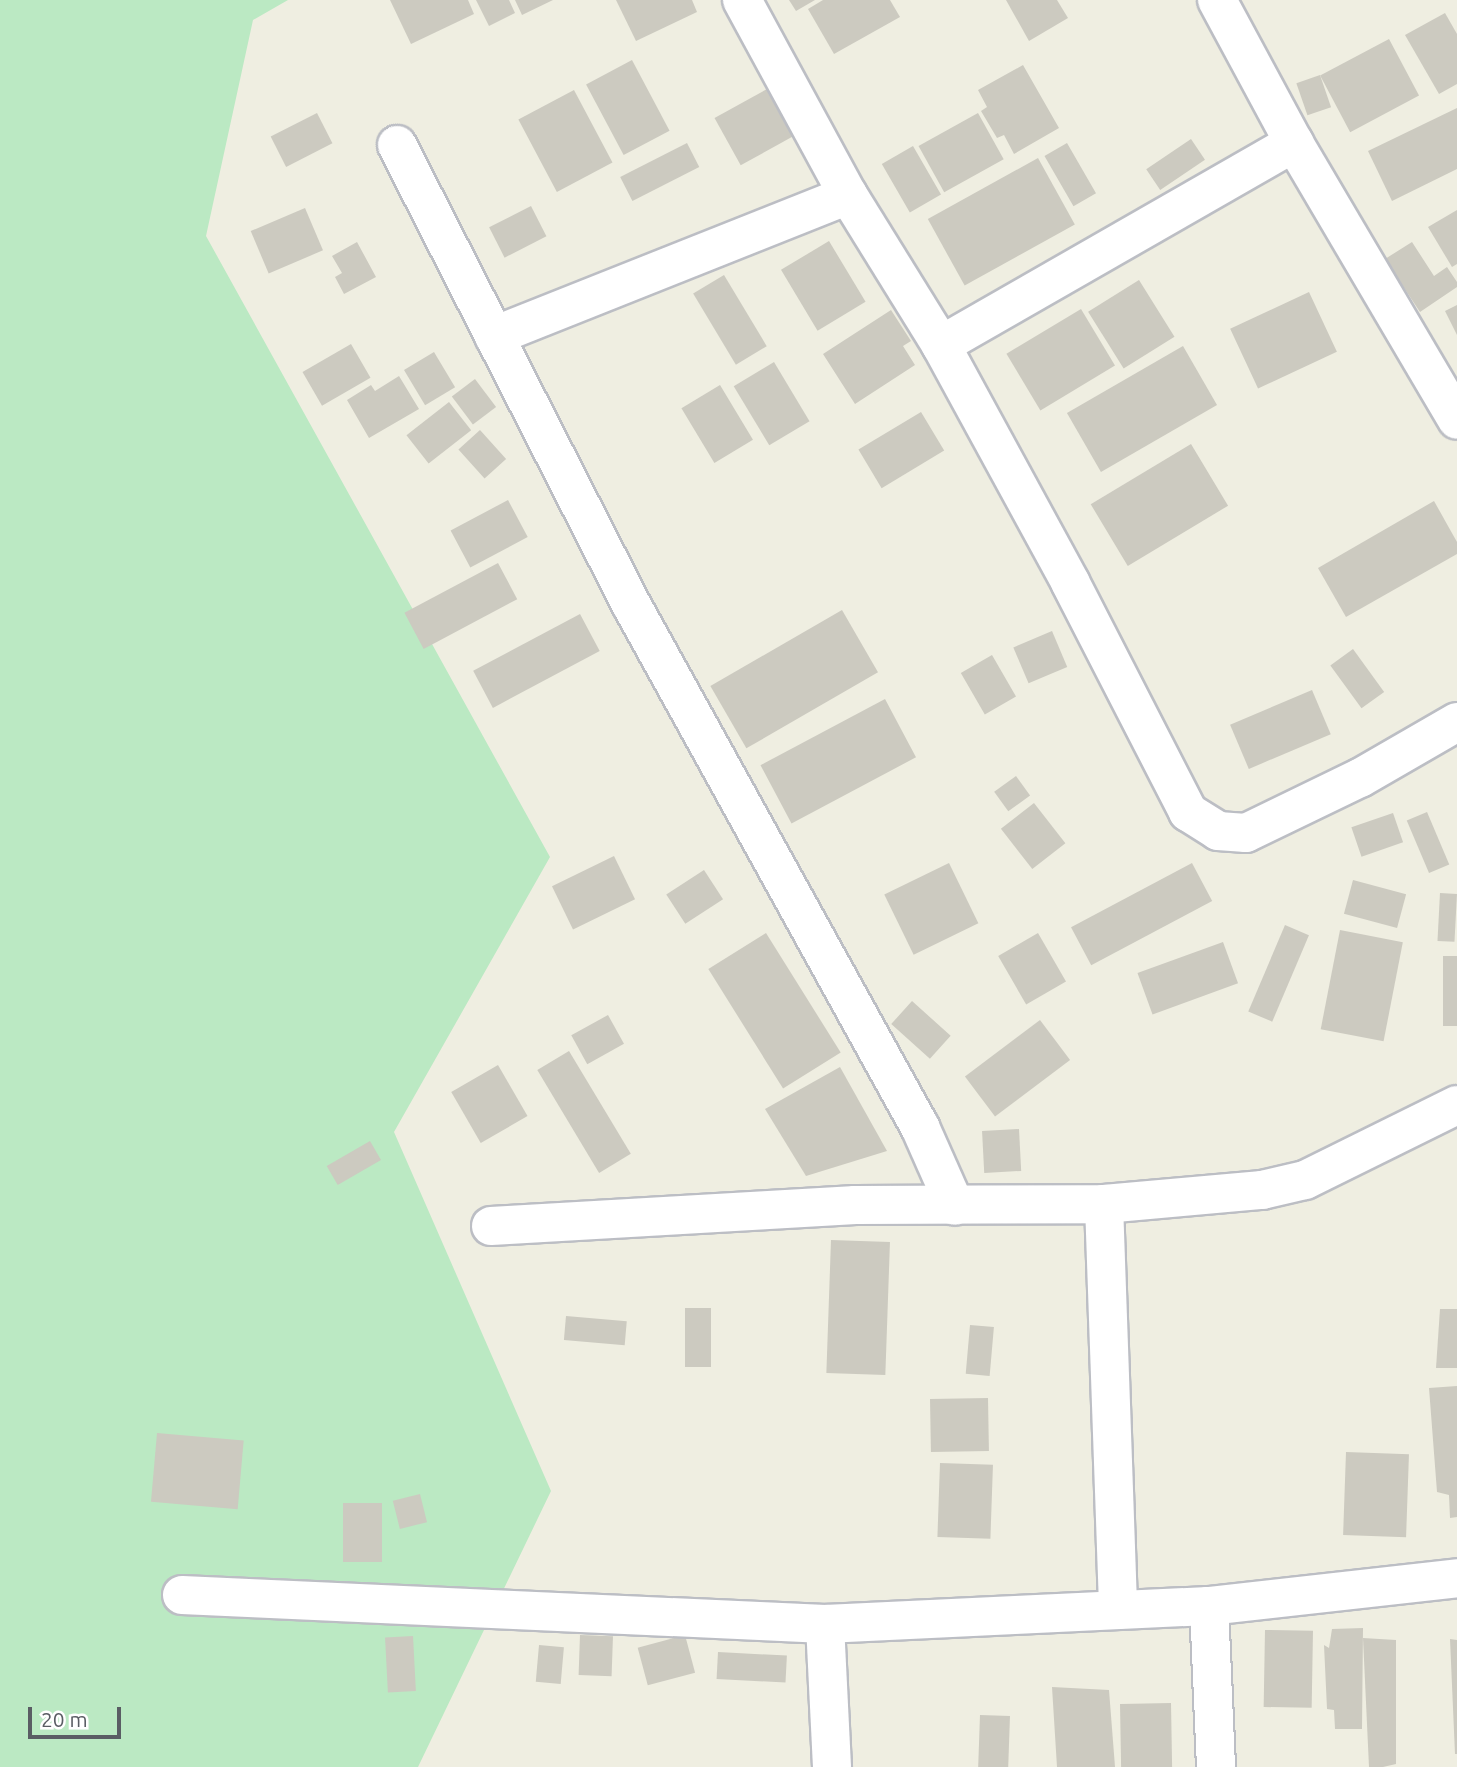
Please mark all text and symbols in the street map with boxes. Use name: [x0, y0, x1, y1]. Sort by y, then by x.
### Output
scale bar: [32, 1694, 124, 1738]
text: 20 m: [41, 1707, 88, 1731]

